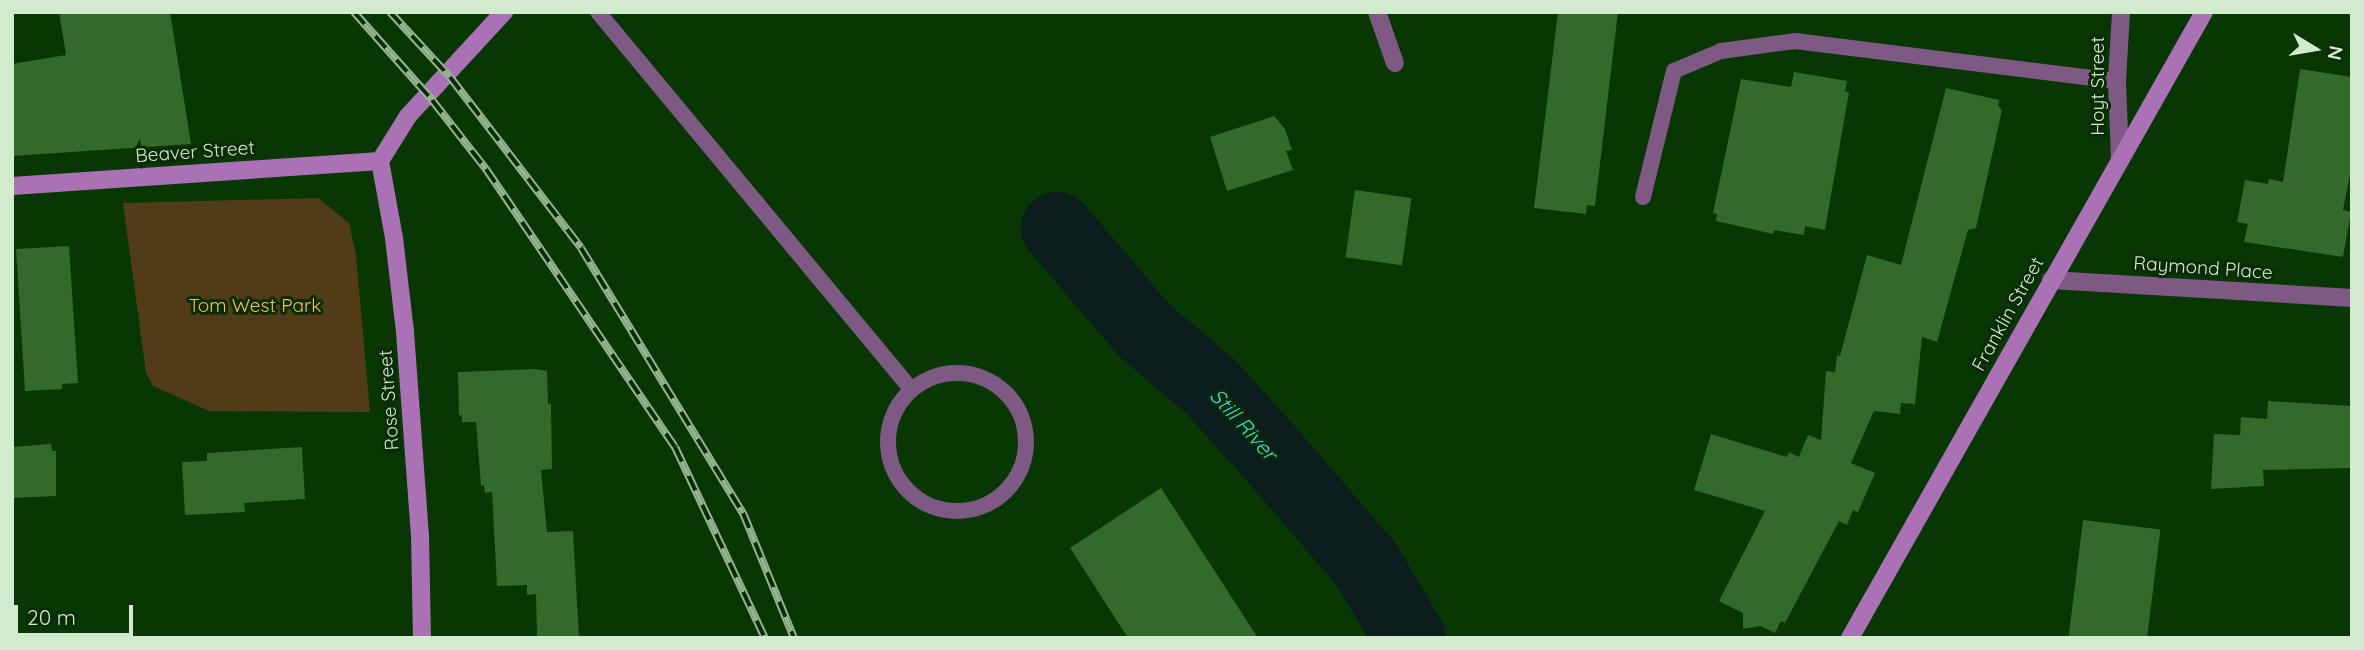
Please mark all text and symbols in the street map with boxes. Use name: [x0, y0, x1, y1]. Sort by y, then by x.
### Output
north arrow: [2280, 14, 2350, 84]
street label: Hoyt Street: [2087, 36, 2109, 136]
text: N: [2323, 44, 2349, 62]
street label: Beaver Street: [135, 136, 255, 168]
street label: Raymond Place: [2133, 252, 2273, 284]
street label: Franklin Street: [1967, 253, 2049, 375]
park label: Tom West Park: [189, 295, 321, 317]
street label: Rose Street: [374, 349, 404, 451]
water label: Still River: [1205, 383, 1283, 465]
scale bar: [18, 590, 136, 634]
text: 20 m: [27, 604, 76, 630]

